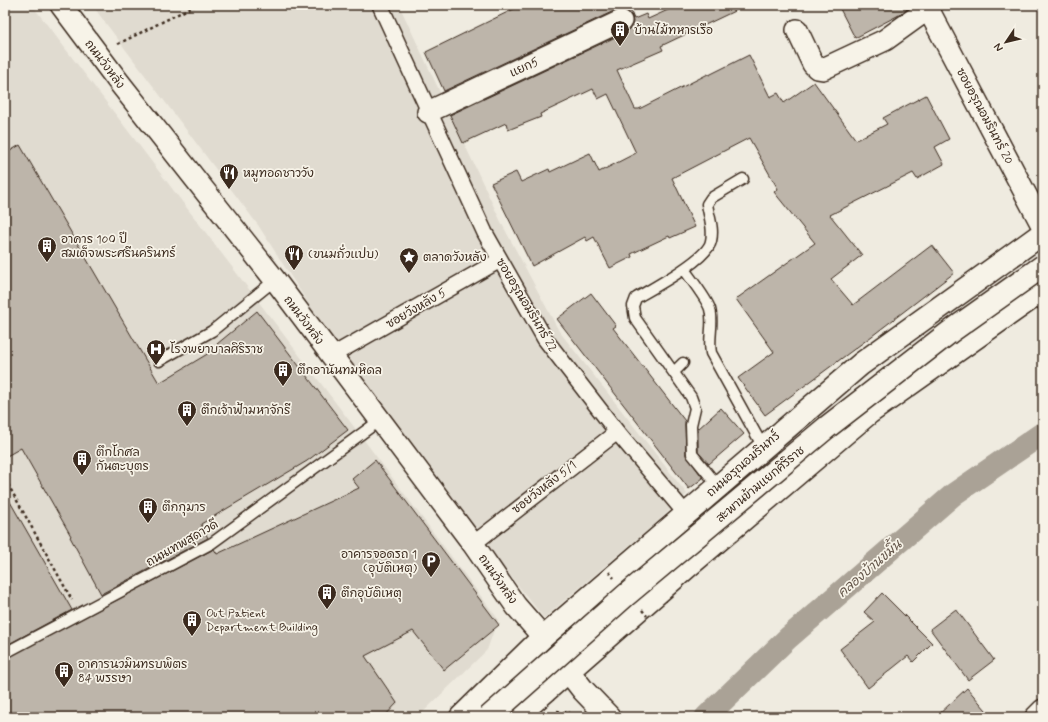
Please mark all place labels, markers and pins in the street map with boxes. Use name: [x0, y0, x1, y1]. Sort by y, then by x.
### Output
building icon: บ้านไม้ทหารเรือ: [609, 19, 631, 47]
place label: บ้านไม้ทหารเรือ: [634, 22, 713, 39]
restaurant icon: หมูทอดชาววัง: [218, 162, 240, 190]
place label: หมูทอดชาววัง: [243, 166, 314, 182]
place label: อาคาร 100 ปี สมเด็จพระศรีนครินทร์: [61, 231, 176, 262]
building icon: อาคาร 100 ปี สมเด็จพระศรีนครินทร์: [36, 235, 58, 263]
restaurant icon: (ขนมถั่วแปบ): [283, 243, 305, 271]
place label: (ขนมถั่วแปบ): [308, 244, 379, 263]
place icon: ตลาดวังหลัง: [398, 246, 420, 274]
place label: ตลาดวังหลัง: [423, 250, 487, 266]
hospital icon: โรงพยาบาลศิริราช: [145, 338, 167, 366]
place label: โรงพยาบาลศิริราช: [170, 341, 263, 358]
building icon: ตึกอานันทมหิดล: [272, 359, 294, 387]
place label: ตึกอานันทมหิดล: [297, 363, 382, 379]
building icon: ตึกเจ้าฟ้ามหาจักรี: [176, 399, 198, 427]
place label: ตึกเจ้าฟ้ามหาจักรี: [201, 402, 291, 419]
place label: ตึกโกศล กันตะบุตร: [96, 444, 149, 475]
building icon: ตึกโกศล กันตะบุตร: [71, 448, 93, 476]
building icon: ตึกกุมาร: [137, 496, 159, 524]
place label: ตึกกุมาร: [162, 500, 206, 516]
place label: อาคารจอดรถ 1 (อุบัติเหตุ): [341, 547, 418, 577]
parking icon: อาคารจอดรถ 1 (อุบัติเหตุ): [420, 550, 442, 578]
building icon: ตึกอุบัติเหตุ: [316, 582, 338, 610]
place label: ตึกอุบัติเหตุ: [341, 586, 402, 602]
place label: Out Patient Department Building: [206, 606, 318, 636]
building icon: Out Patient Department Building: [181, 609, 203, 637]
place label: อาคารนวมินทรบพิตร 84 พรรษา: [78, 657, 187, 687]
building icon: อาคารนวมินทรบพิตร 84 พรรษา: [53, 660, 75, 688]

